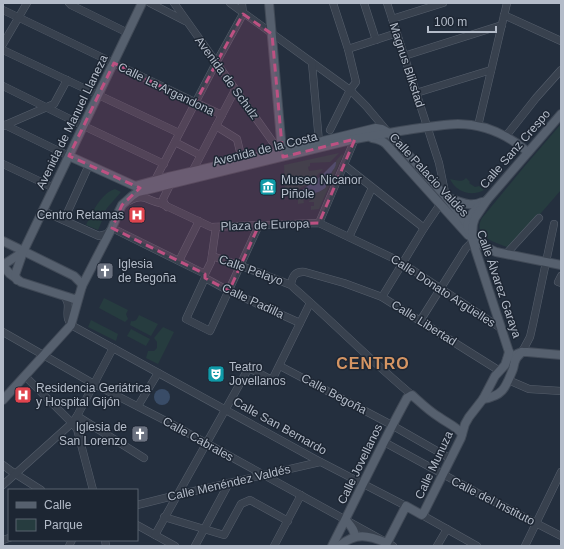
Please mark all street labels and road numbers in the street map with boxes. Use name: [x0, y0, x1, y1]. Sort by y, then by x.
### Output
street label: Magnus Blikstad: [387, 21, 427, 109]
street label: Avenida de Schulz: [192, 34, 262, 122]
street label: Avenida de Manuel Llaneza: [33, 52, 111, 192]
street label: Calle La Argandona: [116, 60, 217, 119]
street label: Calle Sanz Crespo: [477, 106, 553, 191]
street label: Avenida de la Costa: [211, 129, 319, 169]
street label: Calle Palacio Valdés: [387, 130, 471, 220]
street label: Plaza de Europa: [220, 216, 310, 234]
street label: Calle Álvarez Garaya: [474, 228, 525, 340]
street label: Calle Pelayo: [217, 252, 285, 288]
street label: Calle Donato Argüelles: [388, 252, 498, 330]
street label: Calle Padilla: [220, 281, 286, 322]
street label: Calle Libertad: [389, 297, 459, 349]
street label: Calle Begoña: [299, 371, 369, 417]
street label: Calle San Bernardo: [231, 394, 329, 458]
street label: Calle Cabrales: [160, 414, 236, 464]
street label: Calle Jovellanos: [335, 422, 385, 506]
street label: Calle Munuza: [412, 428, 456, 501]
street label: Calle Menéndez Valdés: [166, 462, 292, 504]
street label: Calle del Instituto: [449, 474, 537, 528]

